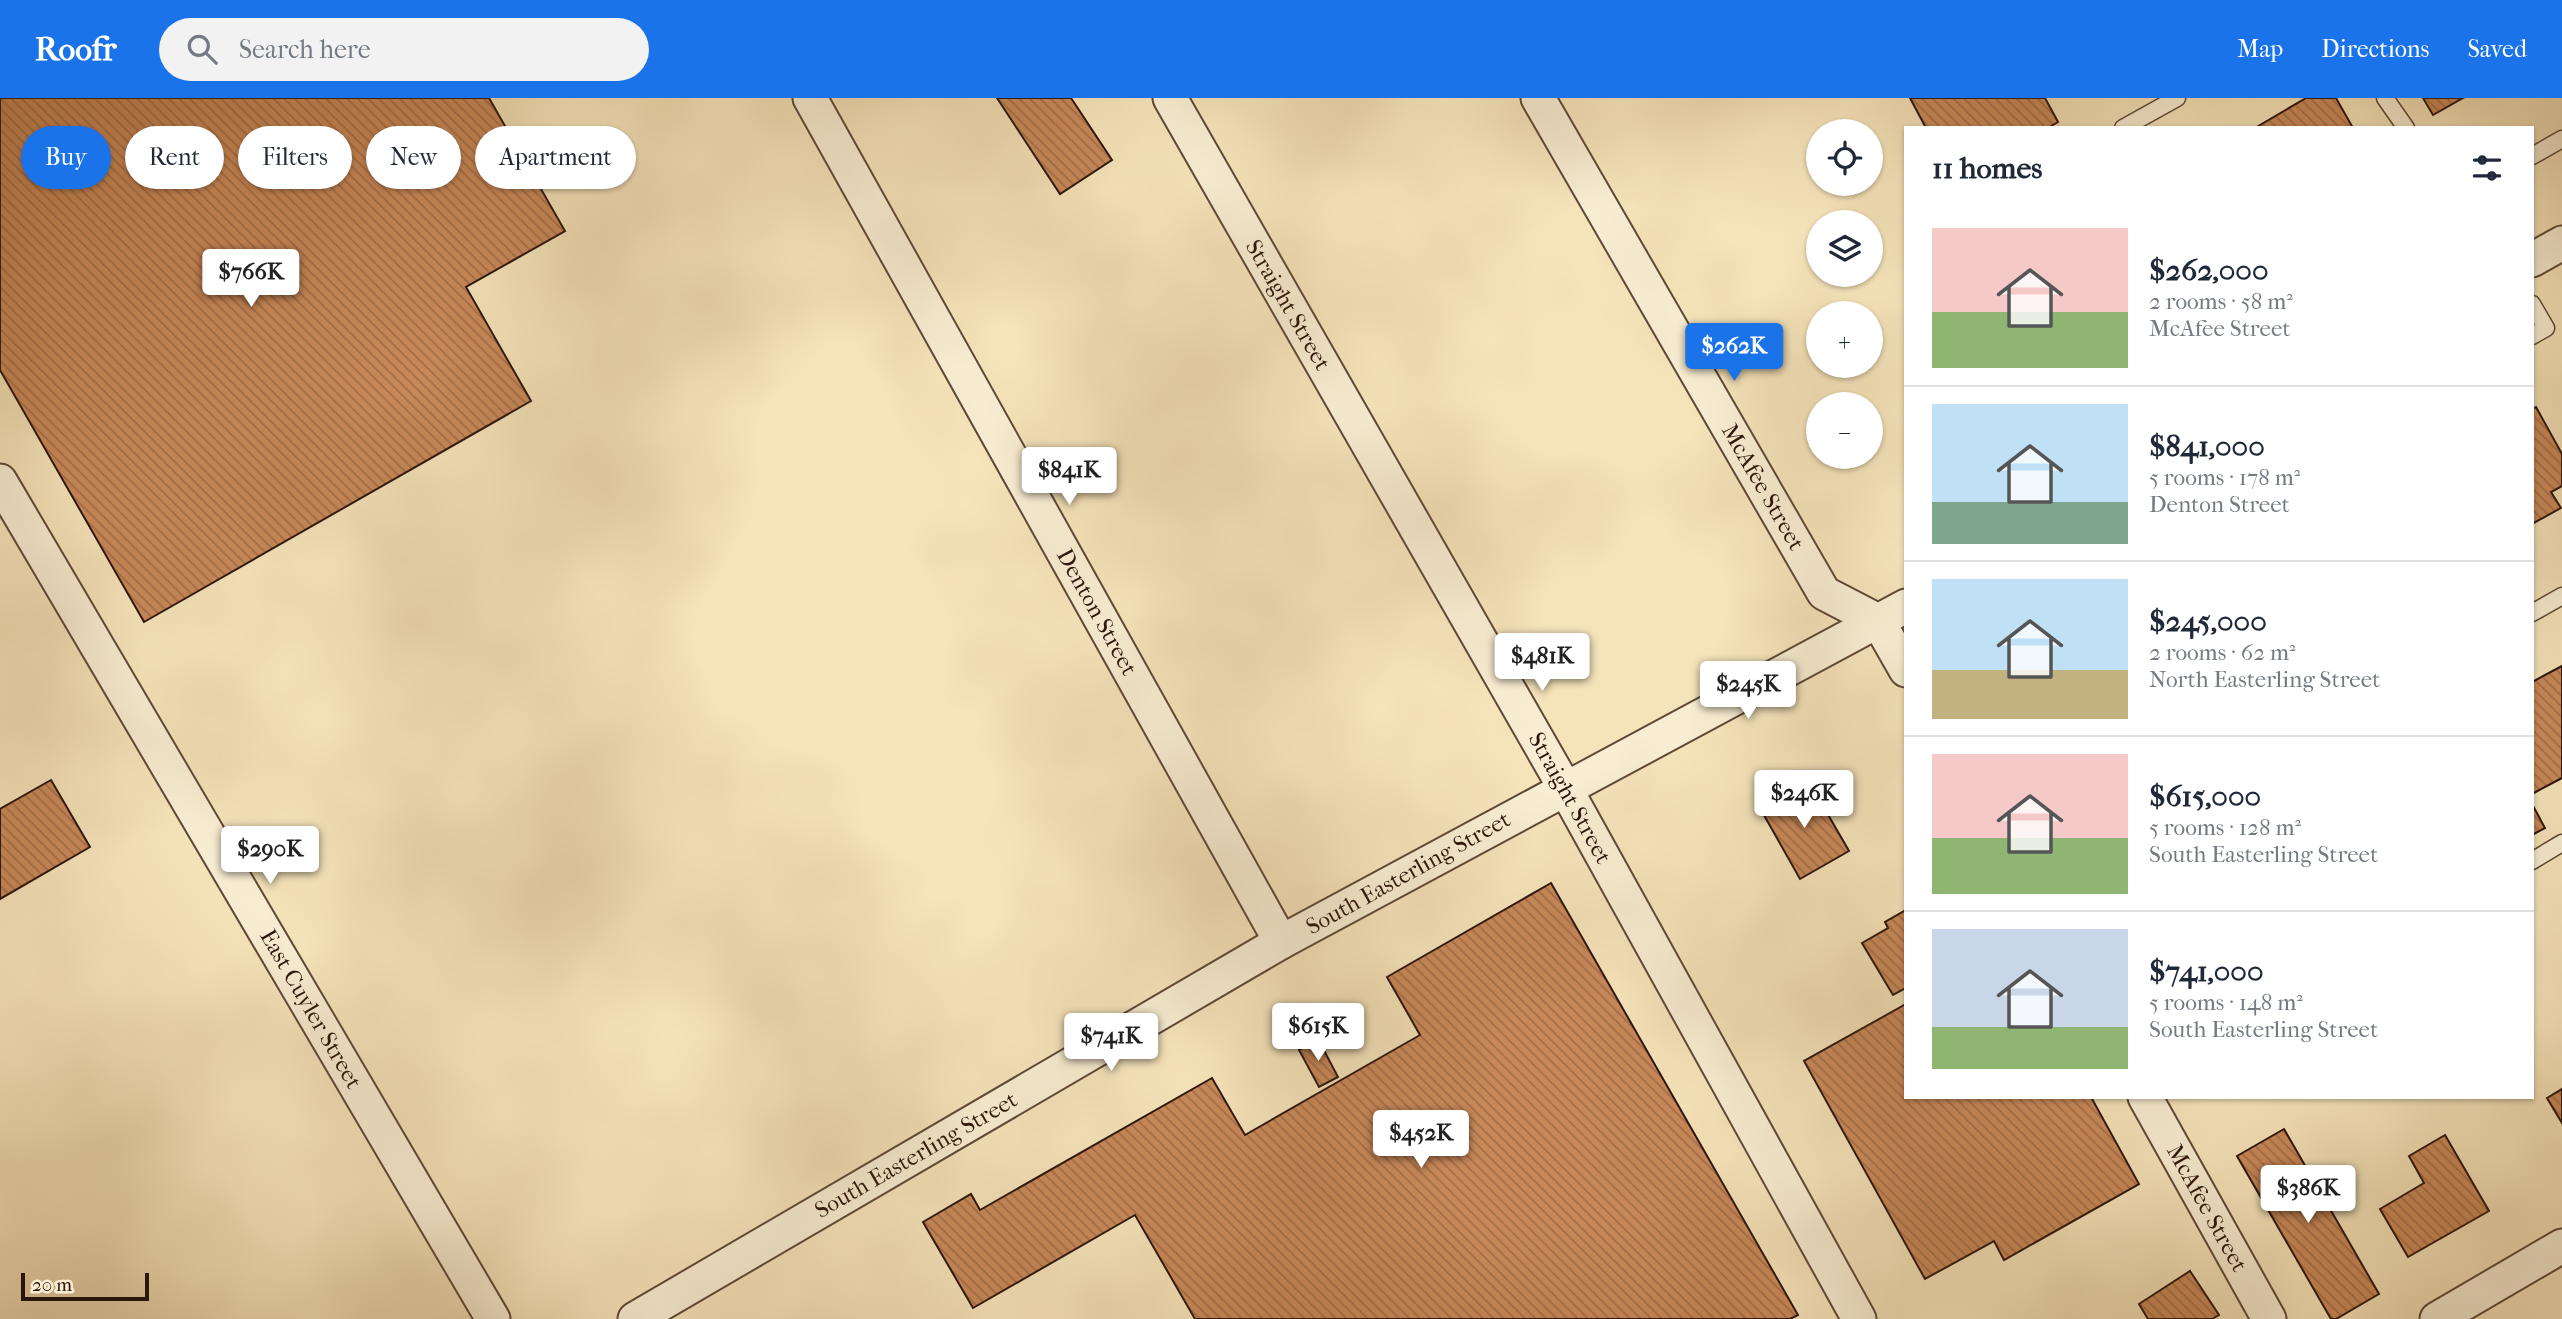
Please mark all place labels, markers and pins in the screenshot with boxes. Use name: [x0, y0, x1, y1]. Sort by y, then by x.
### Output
pin: $766K: [202, 250, 300, 309]
pin: $262K: [1685, 324, 1783, 383]
pin: $841K: [1020, 448, 1118, 507]
pin: $481K: [1493, 634, 1591, 693]
pin: $245K: [1699, 662, 1797, 721]
pin: $246K: [1755, 770, 1853, 830]
pin: $290K: [221, 826, 319, 886]
pin: $615K: [1269, 1004, 1367, 1063]
pin: $741K: [1062, 1014, 1160, 1073]
pin: $452K: [1372, 1110, 1470, 1170]
pin: $386K: [2259, 1166, 2357, 1225]

